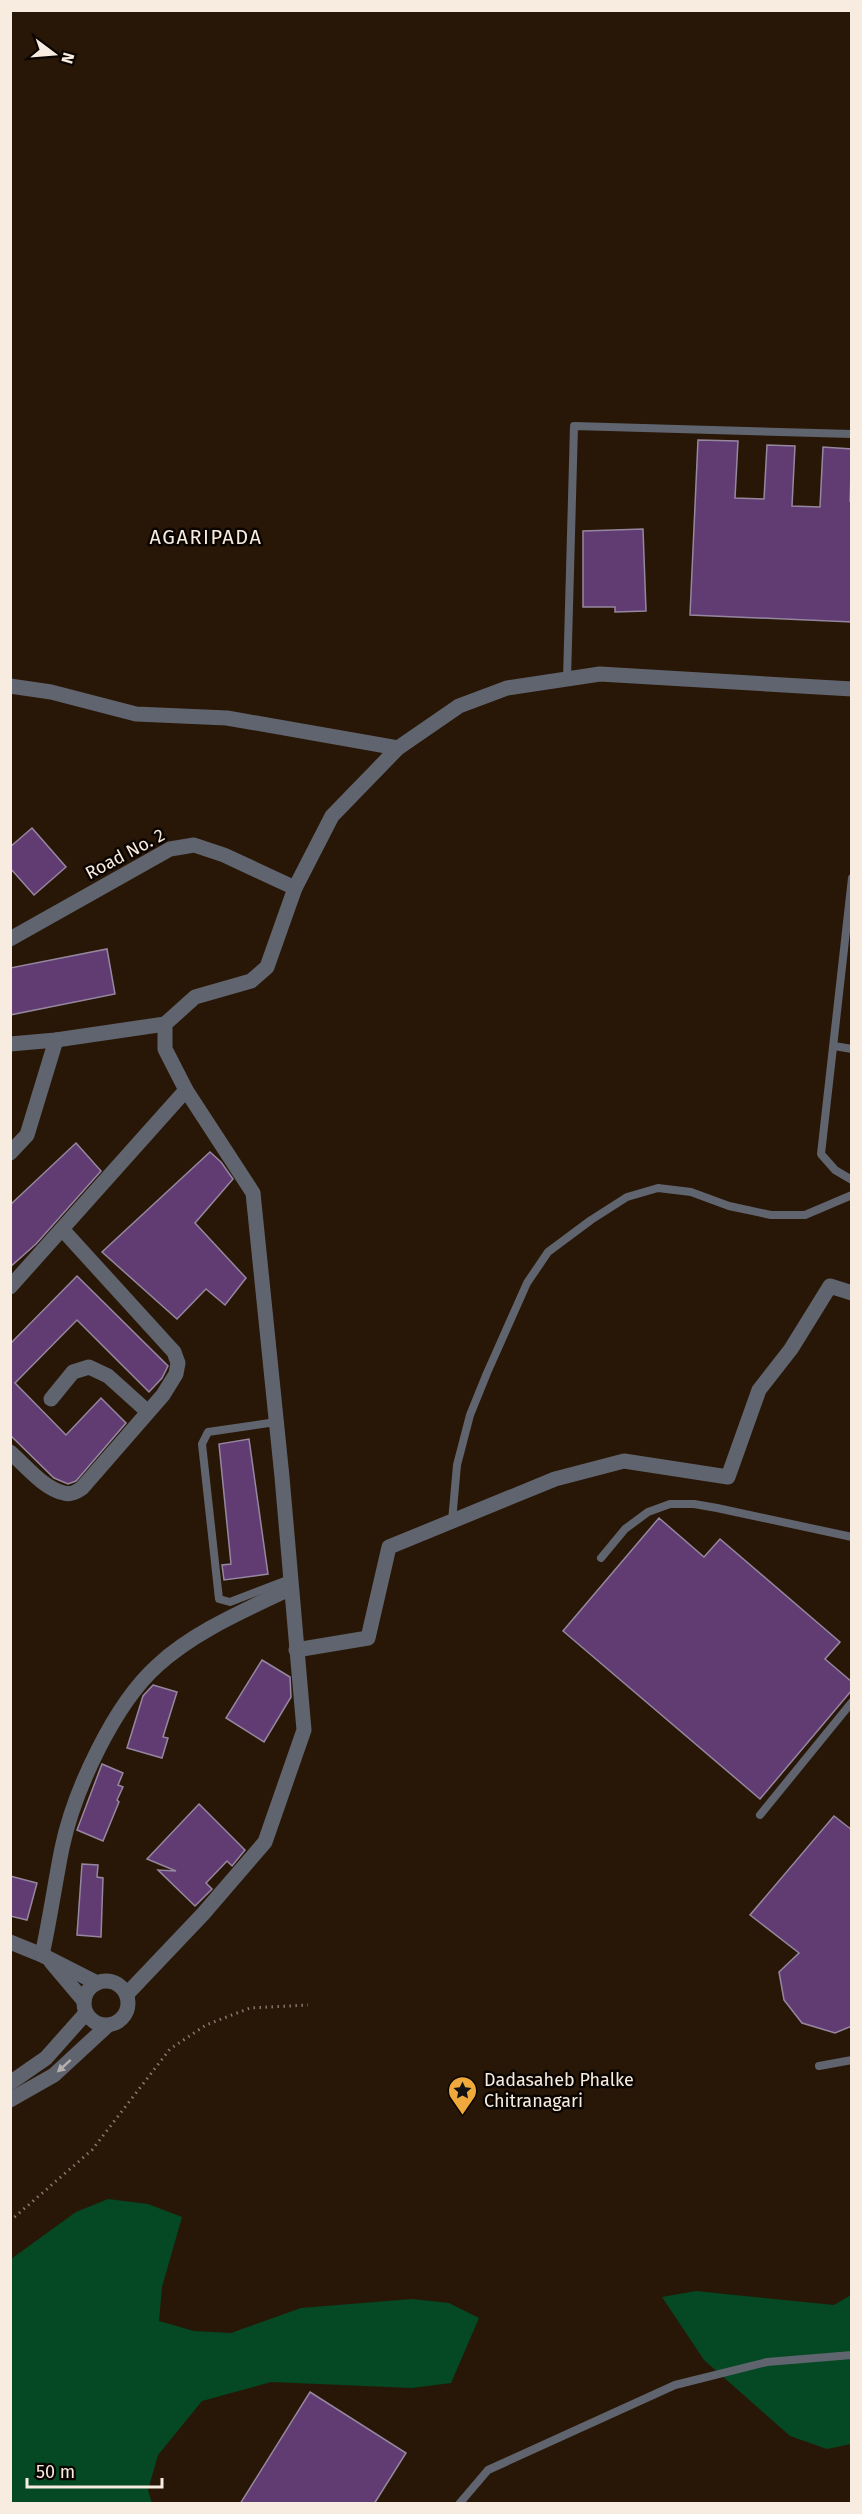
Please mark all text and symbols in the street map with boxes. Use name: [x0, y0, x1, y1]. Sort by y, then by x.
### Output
north arrow: [24, 24, 84, 84]
text: N: [57, 50, 79, 66]
district label: AGARIPADA: [150, 525, 262, 549]
street label: Road No. 2: [81, 824, 169, 884]
one-way arrow: [57, 2059, 72, 2072]
place label: Dadasaheb Phalke Chitranagari: [484, 2069, 634, 2112]
place icon: Dadasaheb Phalke Chitranagari: [447, 2074, 479, 2116]
scale bar: [27, 2451, 162, 2489]
text: 50 m: [36, 2461, 75, 2483]

